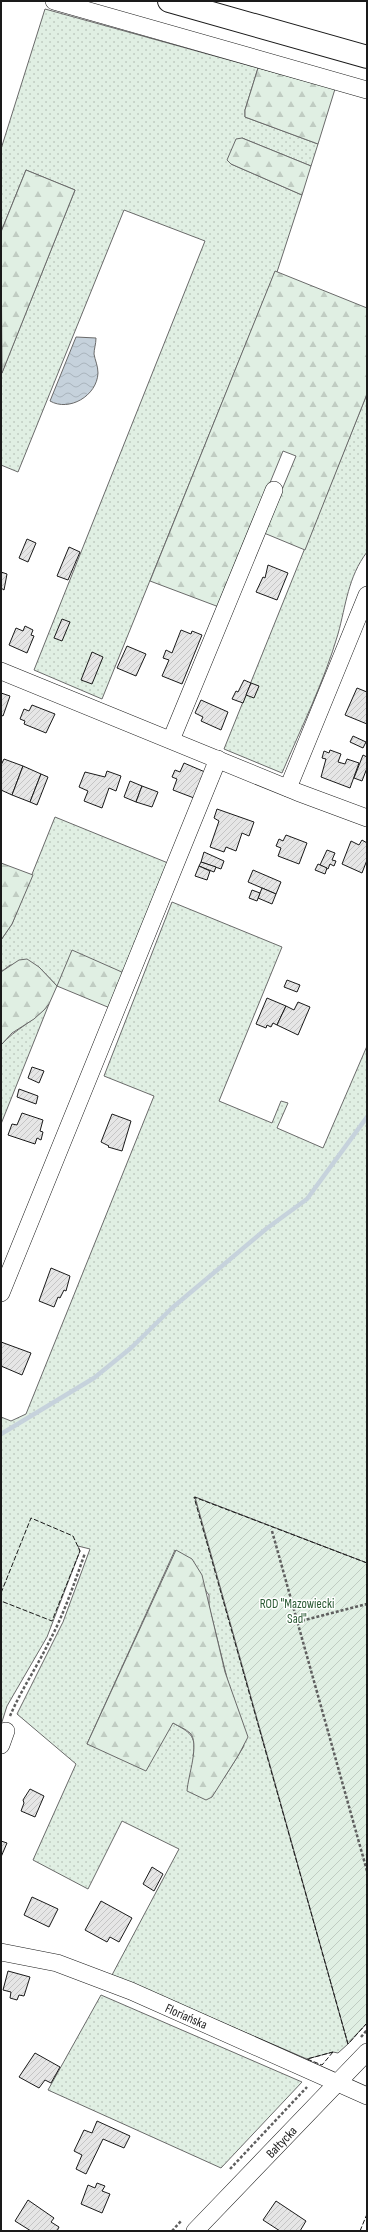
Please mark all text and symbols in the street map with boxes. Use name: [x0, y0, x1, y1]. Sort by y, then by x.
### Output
park label: ROD "Mazowiecki Sad": [260, 1596, 334, 1627]
street label: Floriańska: [163, 2000, 210, 2033]
street label: Bałtycka: [263, 2123, 300, 2161]

